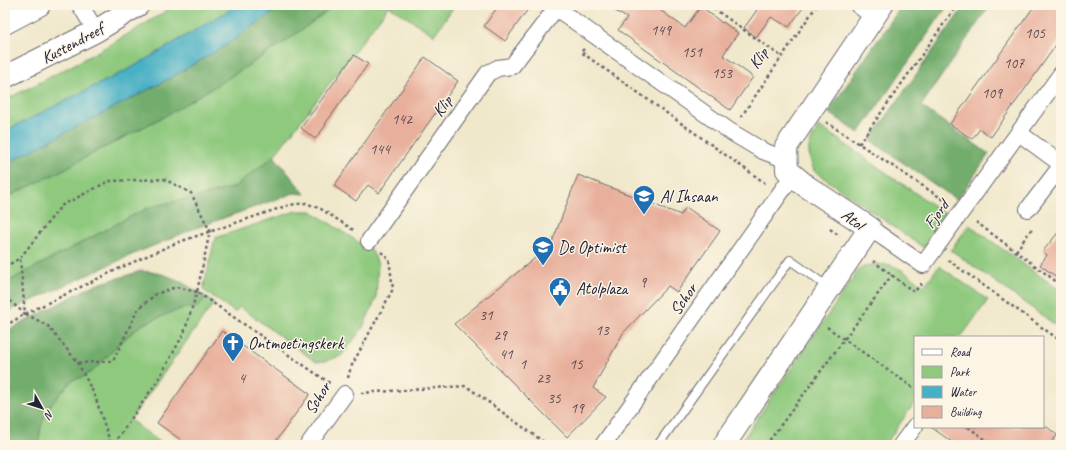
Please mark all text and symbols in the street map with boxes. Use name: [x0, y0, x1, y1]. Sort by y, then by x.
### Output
street label: Kustendreef: [38, 17, 110, 68]
house number: 149: [651, 21, 672, 40]
house number: 105: [1025, 24, 1046, 43]
street label: Klip: [744, 42, 774, 73]
house number: 151: [682, 43, 703, 62]
house number: 107: [1004, 54, 1025, 73]
house number: 153: [712, 64, 733, 83]
house number: 109: [982, 84, 1003, 103]
street label: Klip: [428, 90, 458, 121]
house number: 142: [392, 110, 413, 129]
house number: 144: [370, 140, 391, 159]
school or university icon: Al Ihsaan: [631, 183, 657, 216]
place label: Al Ihsaan: [660, 186, 719, 207]
street label: Fjord: [919, 194, 955, 233]
street label: Atol: [837, 204, 871, 237]
school or university icon: De Optimist: [530, 234, 556, 267]
place label: De Optimist: [558, 237, 628, 258]
house number: 9: [640, 273, 648, 292]
public building icon: Atolplaza: [547, 275, 573, 308]
place label: Atolplaza: [576, 278, 630, 299]
street label: Schor: [665, 278, 703, 319]
house number: 31: [479, 306, 494, 325]
house number: 13: [595, 321, 610, 340]
house number: 29: [493, 326, 508, 345]
church icon: Ontmoetingskerk: [220, 330, 246, 363]
place label: Ontmoetingskerk: [248, 333, 345, 354]
legend: [914, 336, 1044, 428]
text: Road: [950, 344, 972, 360]
house number: 41: [499, 345, 514, 364]
house number: 1: [520, 355, 528, 374]
house number: 15: [569, 355, 584, 374]
text: Park: [950, 364, 971, 380]
house number: 4: [239, 369, 247, 388]
house number: 23: [536, 369, 551, 388]
street label: Schor: [300, 377, 336, 418]
text: Water: [950, 384, 978, 400]
north arrow: [22, 388, 62, 428]
house number: 35: [547, 389, 562, 408]
house number: 19: [570, 399, 585, 418]
text: Building: [950, 404, 982, 420]
text: N: [41, 407, 57, 423]

